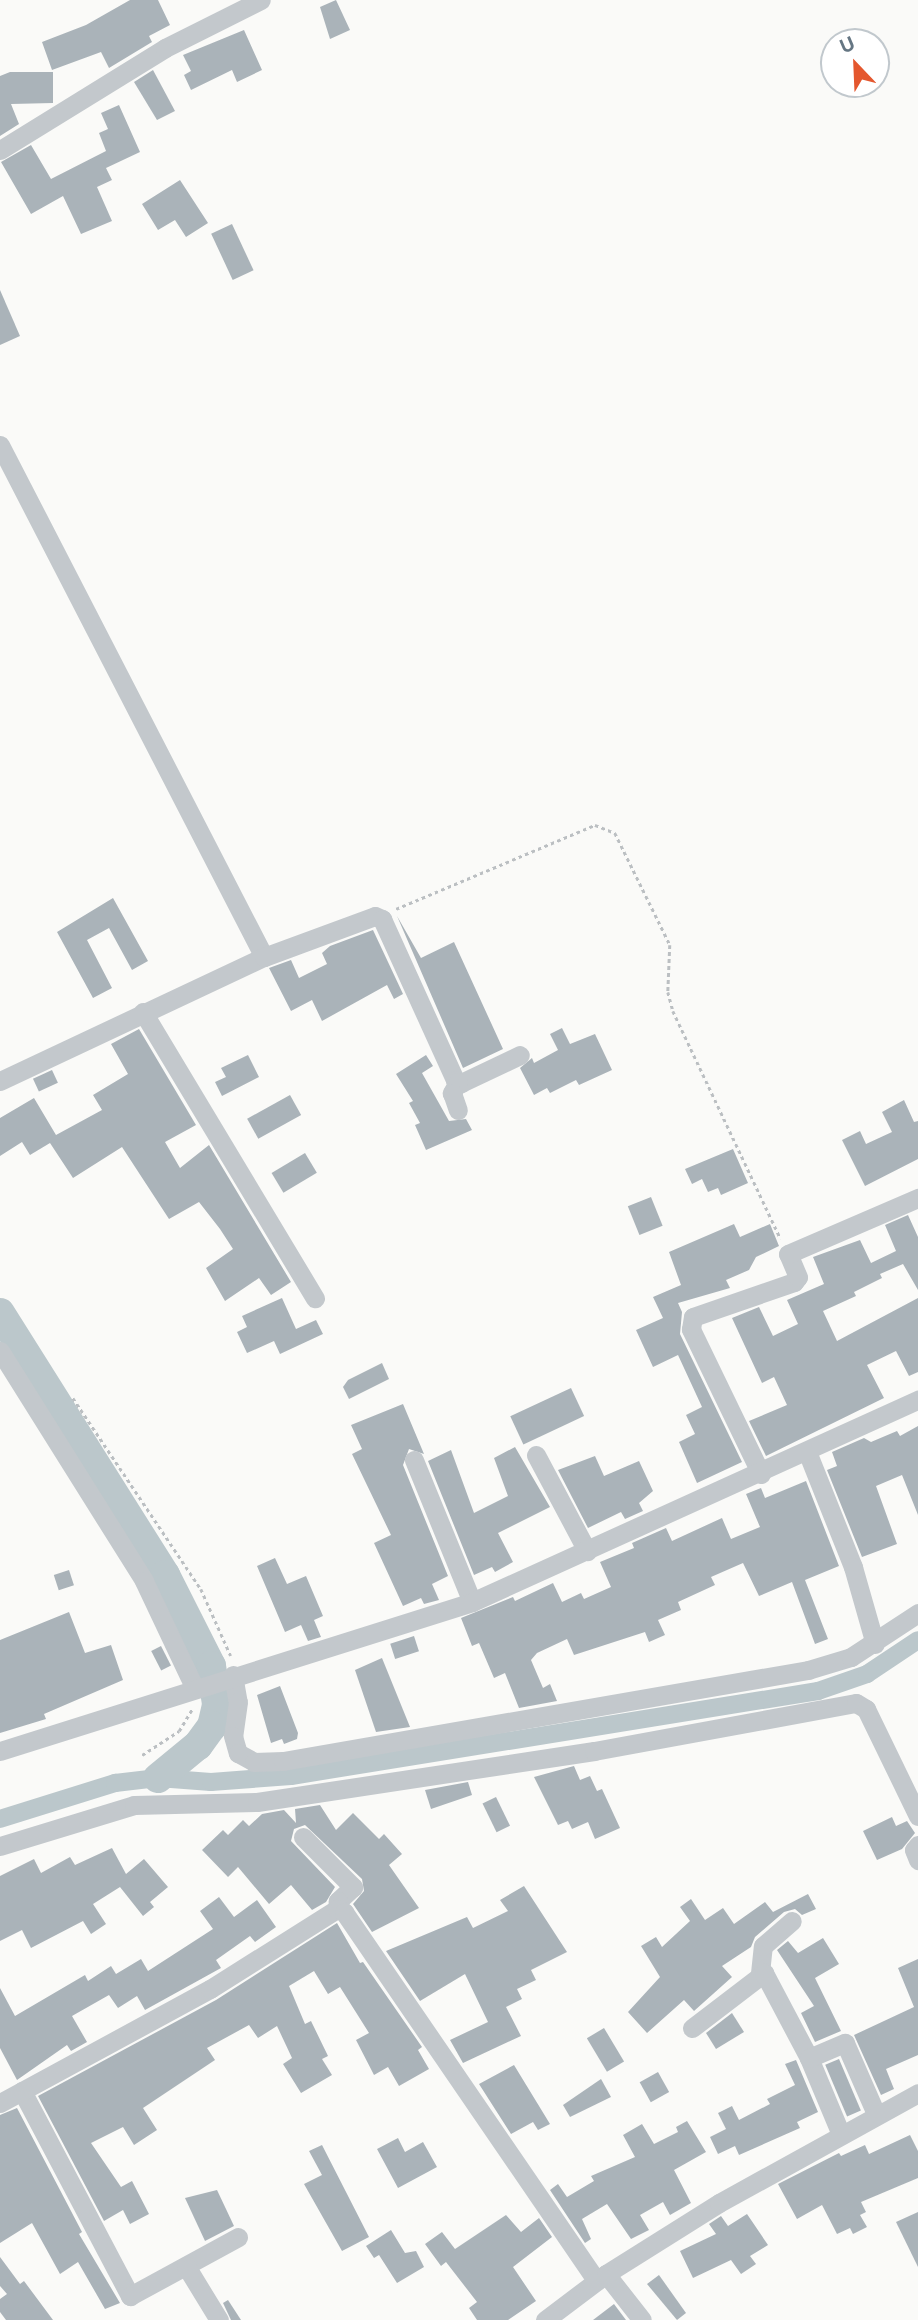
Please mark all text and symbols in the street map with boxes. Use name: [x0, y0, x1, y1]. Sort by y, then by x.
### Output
north arrow: [820, 28, 890, 98]
text: U: [836, 32, 858, 58]

